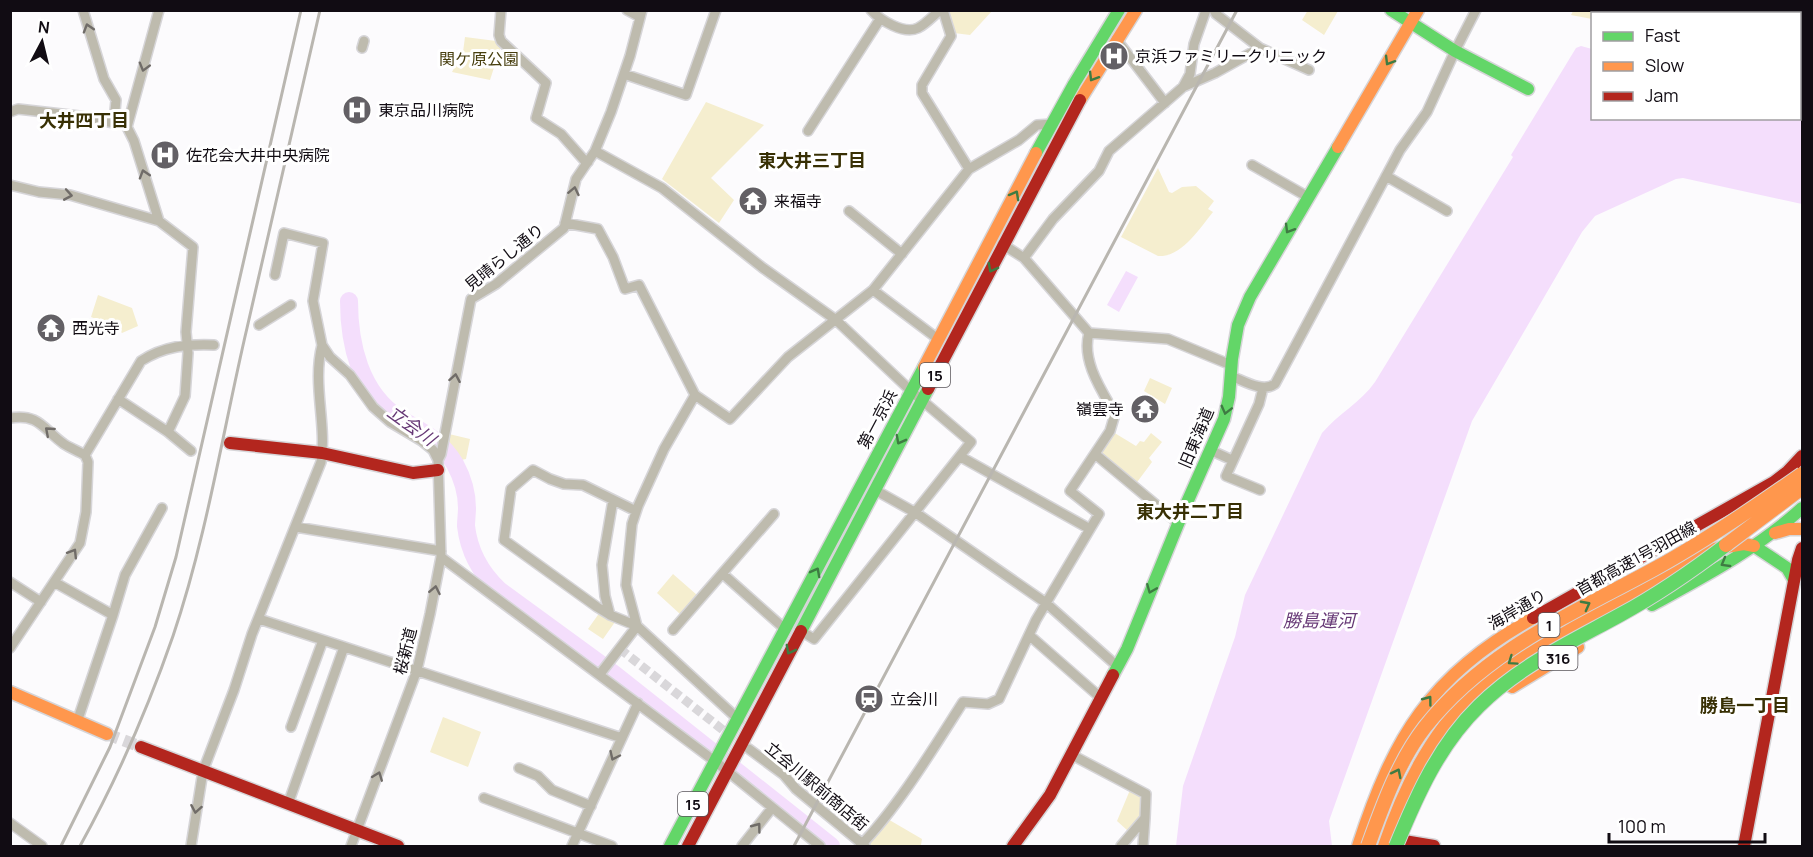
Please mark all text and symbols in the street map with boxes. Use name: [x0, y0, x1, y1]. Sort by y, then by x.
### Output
north arrow: [12, 12, 72, 72]
legend: [1591, 12, 1801, 120]
text: N: [37, 15, 51, 39]
one-way arrow: [83, 23, 95, 34]
text: Fast: [1645, 23, 1680, 47]
hospital icon: 京浜ファミリークリニック: [1098, 40, 1130, 72]
place label: 京浜ファミリークリニック: [1135, 45, 1327, 67]
park label: 関ケ原公園: [439, 48, 519, 70]
text: Slow: [1645, 53, 1685, 77]
one-way arrow: [1384, 55, 1396, 65]
one-way arrow: [138, 62, 151, 72]
one-way arrow: [1088, 71, 1100, 81]
text: Jam: [1645, 83, 1679, 107]
hospital icon: 東京品川病院: [341, 94, 373, 126]
place label: 東京品川病院: [378, 99, 474, 121]
district label: 大井四丁目: [39, 108, 129, 132]
hospital icon: 佐花会大井中央病院: [149, 139, 181, 171]
place label: 佐花会大井中央病院: [186, 144, 330, 166]
district label: 東大井三丁目: [758, 148, 866, 172]
one-way arrow: [139, 169, 151, 180]
temple icon: 来福寺: [737, 185, 769, 217]
one-way arrow: [567, 186, 580, 196]
one-way arrow: [63, 189, 73, 201]
place label: 来福寺: [774, 190, 822, 212]
one-way arrow: [1008, 191, 1019, 201]
street label: 見晴らし通り: [460, 218, 548, 296]
one-way arrow: [1285, 223, 1297, 233]
one-way arrow: [988, 262, 999, 272]
temple icon: 西光寺: [35, 312, 67, 344]
place label: 西光寺: [72, 317, 120, 339]
road number: 15: [920, 363, 950, 387]
one-way arrow: [448, 374, 461, 384]
street label: 第一京浜: [852, 386, 902, 452]
temple icon: 嶺雲寺: [1129, 393, 1161, 425]
place label: 嶺雲寺: [1076, 398, 1124, 420]
water label: 立会川: [383, 399, 443, 452]
street label: 旧東海道: [1173, 404, 1219, 472]
one-way arrow: [1221, 404, 1234, 414]
one-way arrow: [45, 427, 56, 438]
one-way arrow: [896, 434, 908, 445]
district label: 東大井二丁目: [1136, 499, 1244, 523]
street label: 首都高速1号羽田線: [1572, 516, 1700, 600]
one-way arrow: [66, 549, 78, 559]
one-way arrow: [1721, 556, 1731, 567]
one-way arrow: [809, 568, 820, 578]
one-way arrow: [1146, 583, 1158, 594]
street label: 海岸通り: [1484, 583, 1550, 635]
one-way arrow: [428, 585, 441, 595]
one-way arrow: [1580, 601, 1591, 612]
water label: 勝島運河: [1283, 608, 1358, 632]
road number: 1: [1538, 613, 1560, 637]
street label: 桜新道: [389, 625, 421, 677]
one-way arrow: [786, 644, 797, 655]
road number: 316: [1538, 646, 1578, 670]
one-way arrow: [1508, 654, 1519, 665]
station icon: 立会川: [853, 683, 885, 715]
place label: 立会川: [890, 688, 938, 710]
district label: 勝島一丁目: [1700, 693, 1790, 717]
one-way arrow: [1421, 696, 1432, 707]
street label: 立会川駅前商店街: [761, 736, 873, 836]
one-way arrow: [609, 750, 621, 761]
one-way arrow: [1390, 768, 1402, 779]
one-way arrow: [371, 771, 383, 782]
road number: 15: [678, 792, 708, 816]
one-way arrow: [190, 803, 203, 813]
scale bar: [1609, 806, 1765, 844]
text: 100 m: [1618, 814, 1666, 838]
one-way arrow: [750, 823, 761, 834]

